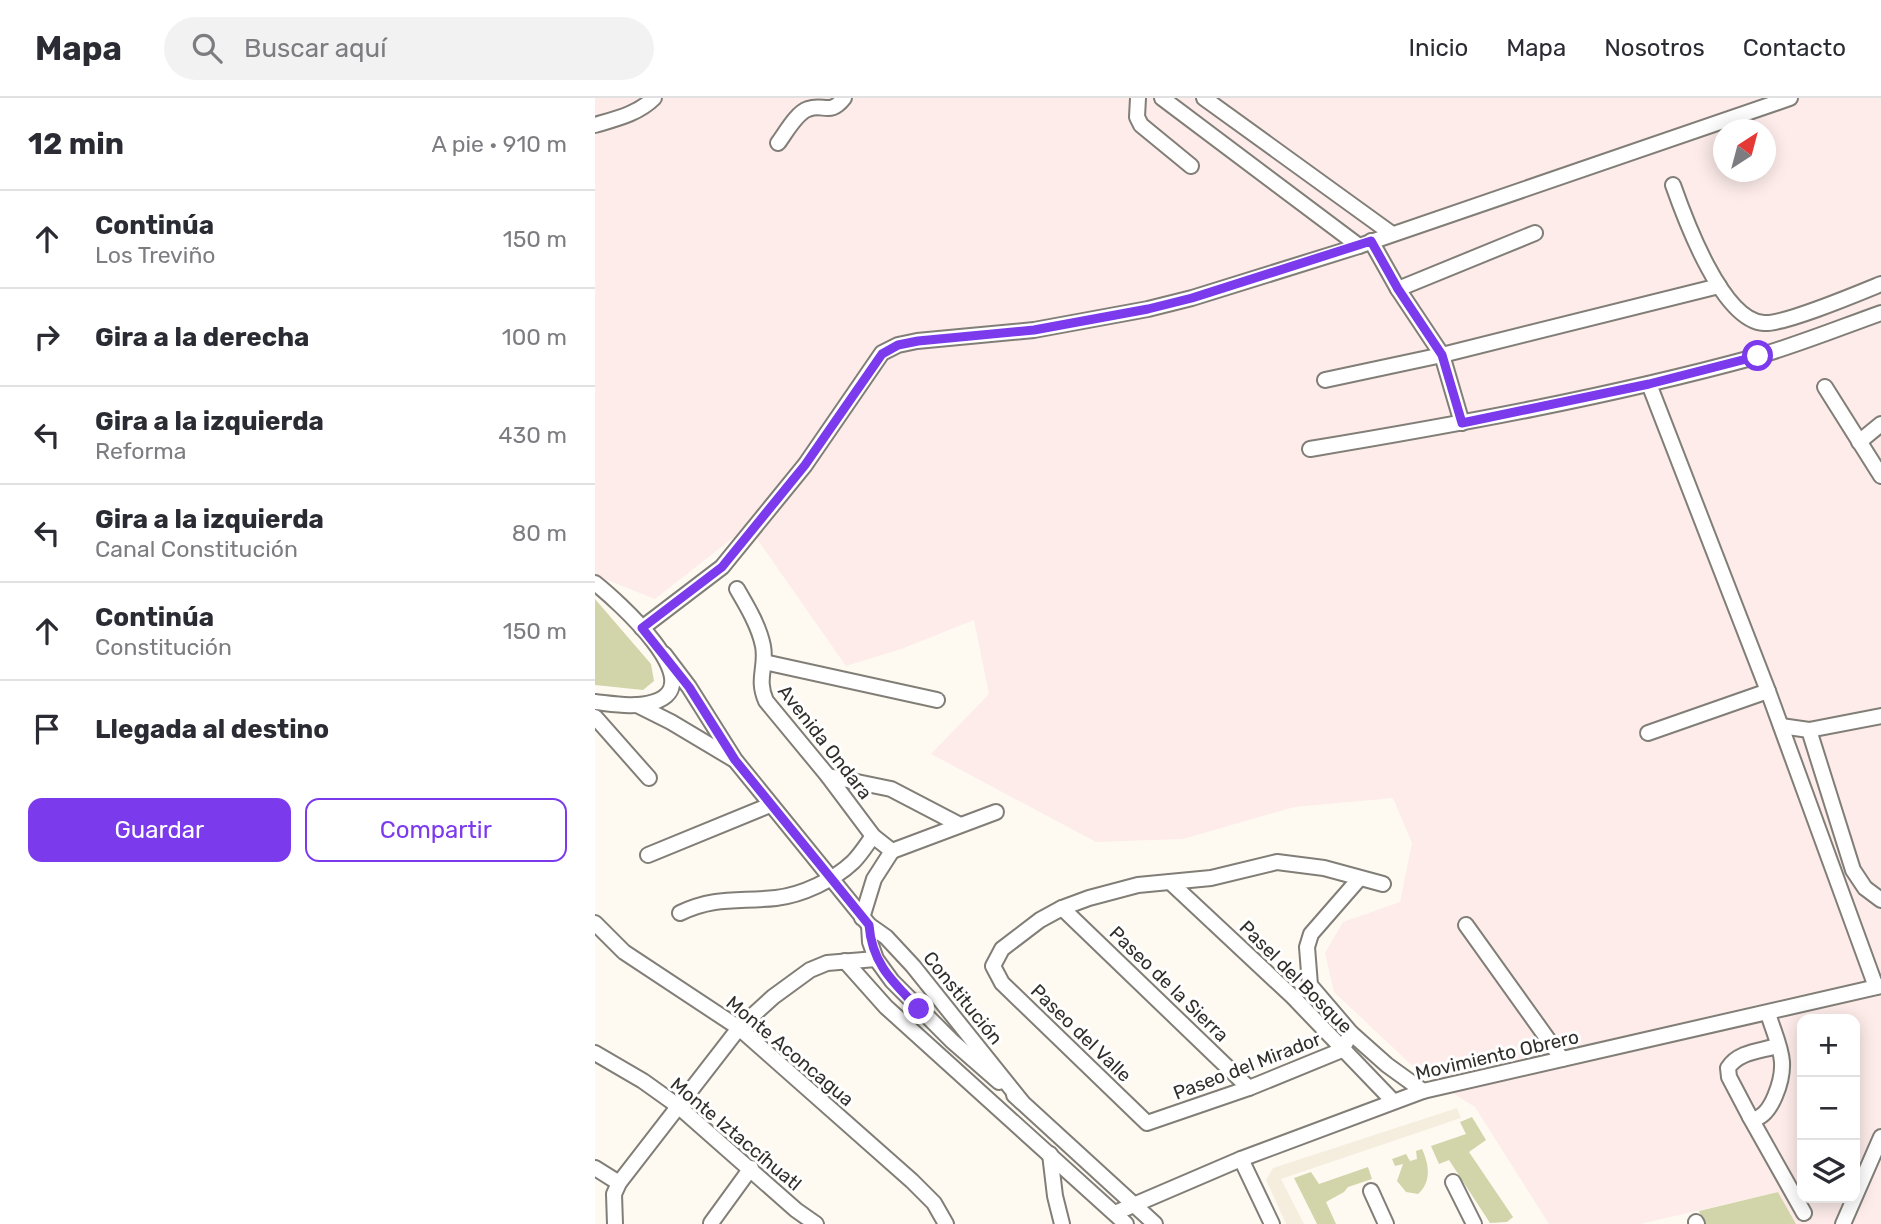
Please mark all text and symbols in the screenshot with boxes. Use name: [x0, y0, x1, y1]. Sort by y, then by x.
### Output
search box: [164, 17, 654, 80]
text: Mapa: [35, 29, 122, 68]
icon: search: [188, 29, 226, 67]
text: Buscar aquí: [244, 33, 387, 64]
text: Inicio: [1409, 34, 1468, 62]
text: Mapa: [1506, 34, 1566, 62]
text: Nosotros: [1604, 34, 1705, 62]
text: Contacto: [1743, 34, 1846, 62]
north arrow: [1713, 119, 1776, 182]
text: 12 min: [28, 126, 124, 162]
text: A pie · 910 m: [431, 130, 567, 158]
text: Continúa: [95, 210, 214, 241]
icon: ahead: [28, 220, 66, 258]
text: 150 m: [503, 225, 567, 253]
text: Los Treviño: [95, 241, 216, 269]
icon: right: [28, 318, 66, 356]
text: Gira a la derecha: [95, 322, 309, 353]
text: 100 m: [502, 323, 567, 351]
route start: [1742, 340, 1773, 371]
text: Gira a la izquierda: [95, 406, 324, 437]
icon: left: [28, 416, 66, 454]
text: 430 m: [498, 421, 567, 449]
text: Reforma: [95, 437, 186, 465]
text: Gira a la izquierda: [95, 504, 324, 535]
icon: left: [28, 514, 66, 552]
text: 80 m: [512, 519, 567, 547]
text: Canal Constitución: [95, 535, 298, 563]
text: Continúa: [95, 602, 214, 633]
icon: ahead: [28, 612, 66, 650]
text: 150 m: [503, 617, 567, 645]
text: Constitución: [95, 633, 232, 661]
street label: Avenida Ondara: [773, 680, 877, 804]
icon: arrive: [28, 710, 66, 748]
text: Llegada al destino: [95, 714, 329, 745]
button: Guardar: [28, 798, 291, 862]
button: Compartir: [305, 798, 567, 862]
street label: Pasel del Bosque: [1235, 916, 1357, 1038]
street label: Paseo de la Sierra: [1105, 921, 1233, 1047]
street label: Constitución: [918, 947, 1008, 1049]
street label: Paseo del Valle: [1026, 979, 1136, 1087]
street label: Monte Aconcagua: [722, 991, 858, 1111]
route end: [903, 993, 934, 1024]
map controls: [1797, 1014, 1860, 1203]
button: +: [1797, 1014, 1860, 1077]
street label: Movimiento Obrero: [1413, 1025, 1581, 1085]
street label: Paseo del Mirador: [1170, 1027, 1325, 1105]
street label: Monte Iztaccíhuatl: [666, 1072, 806, 1196]
button: −: [1797, 1077, 1860, 1140]
button: layers: [1797, 1140, 1860, 1203]

